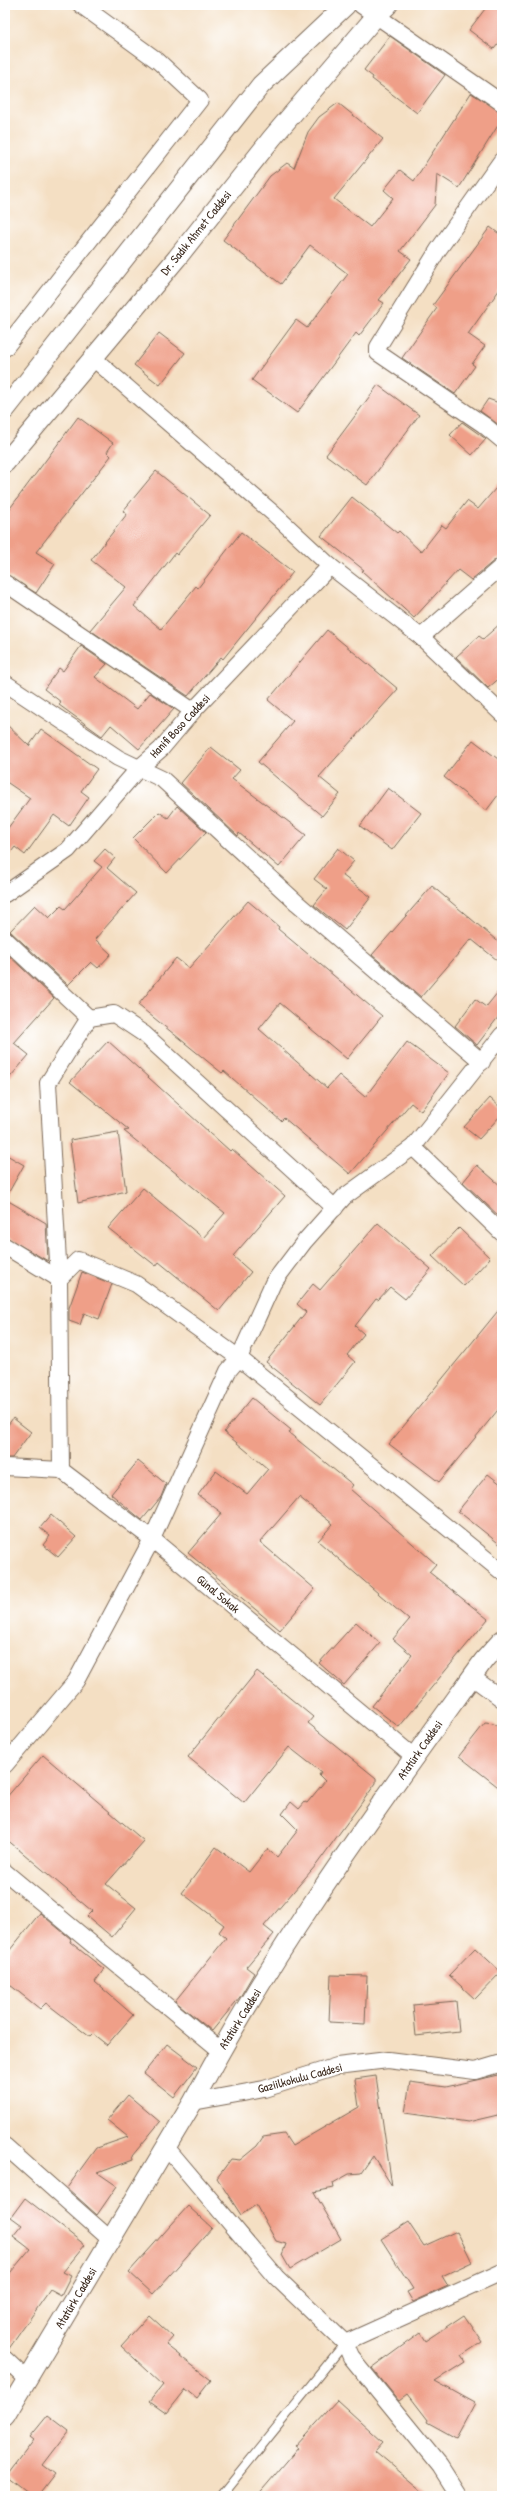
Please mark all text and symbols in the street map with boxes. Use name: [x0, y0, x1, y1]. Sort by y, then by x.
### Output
street label: Dr. Sadık Ahmet Caddesi: [156, 187, 235, 279]
street label: Hanifi Boso Caddesi: [146, 690, 214, 761]
street label: Günal Sokak: [193, 1571, 244, 1617]
street label: Atatürk Caddesi: [393, 1717, 446, 1783]
street label: Atatürk Caddesi: [214, 1985, 265, 2052]
street label: Gaziilkokulu Caddesi: [256, 2058, 344, 2097]
street label: Atatürk Caddesi: [51, 2264, 101, 2332]

